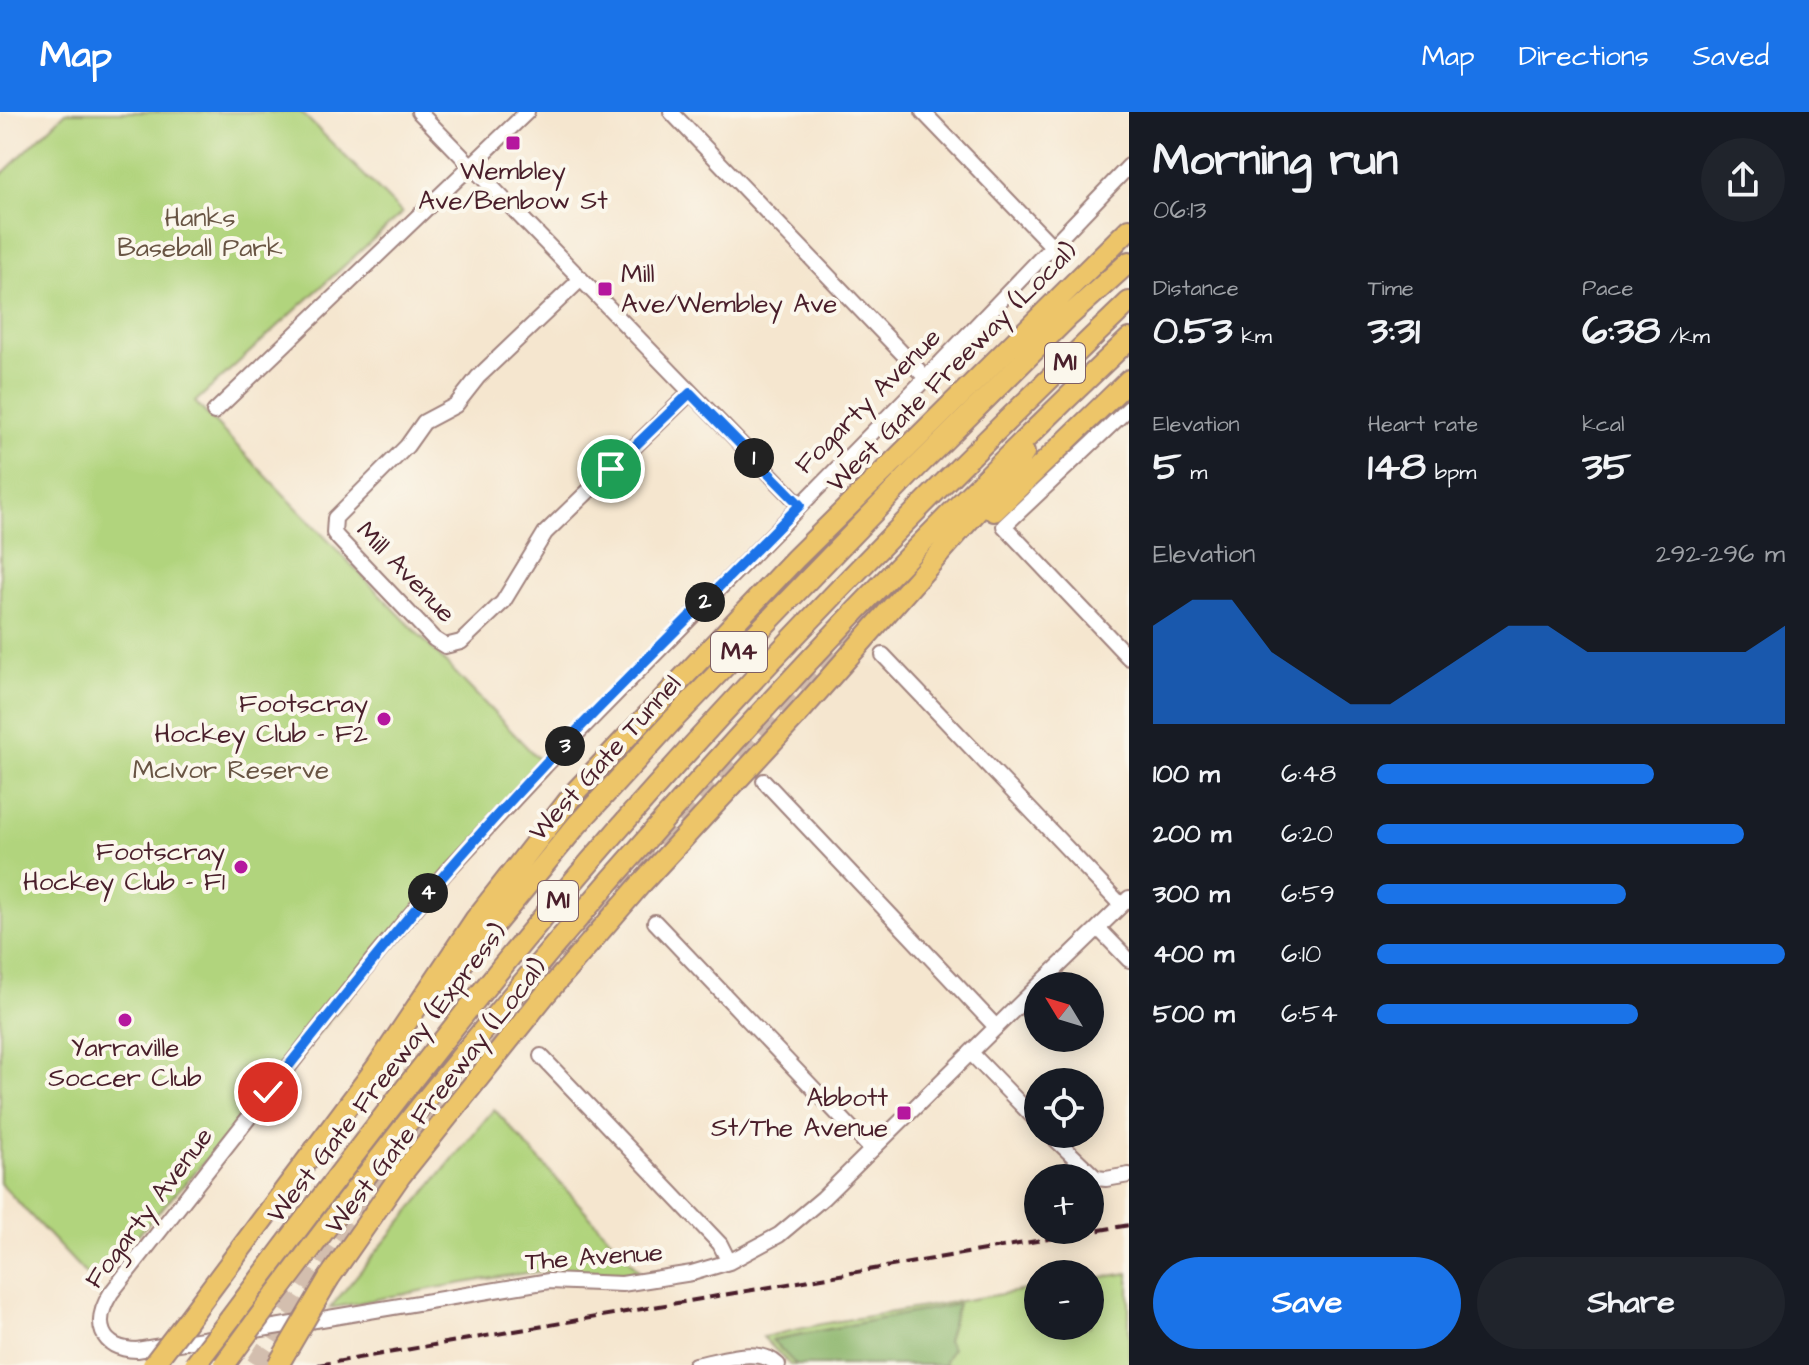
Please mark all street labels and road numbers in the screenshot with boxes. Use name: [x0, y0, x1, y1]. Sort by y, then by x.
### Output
street label: West Gate Freeway (Local): [819, 234, 1087, 502]
street label: Fogarty Avenue: [787, 320, 950, 483]
road number: M1: [1045, 343, 1085, 383]
street label: Mill Avenue: [348, 513, 464, 631]
road number: M4: [711, 632, 767, 672]
street label: West Gate Tunnel: [521, 667, 689, 849]
road number: M1: [538, 881, 578, 921]
street label: West Gate Freeway (Express): [258, 915, 517, 1232]
street label: West Gate Freeway (Local): [317, 950, 557, 1243]
street label: Fogarty Avenue: [76, 1120, 223, 1297]
street label: The Avenue: [524, 1234, 664, 1280]

